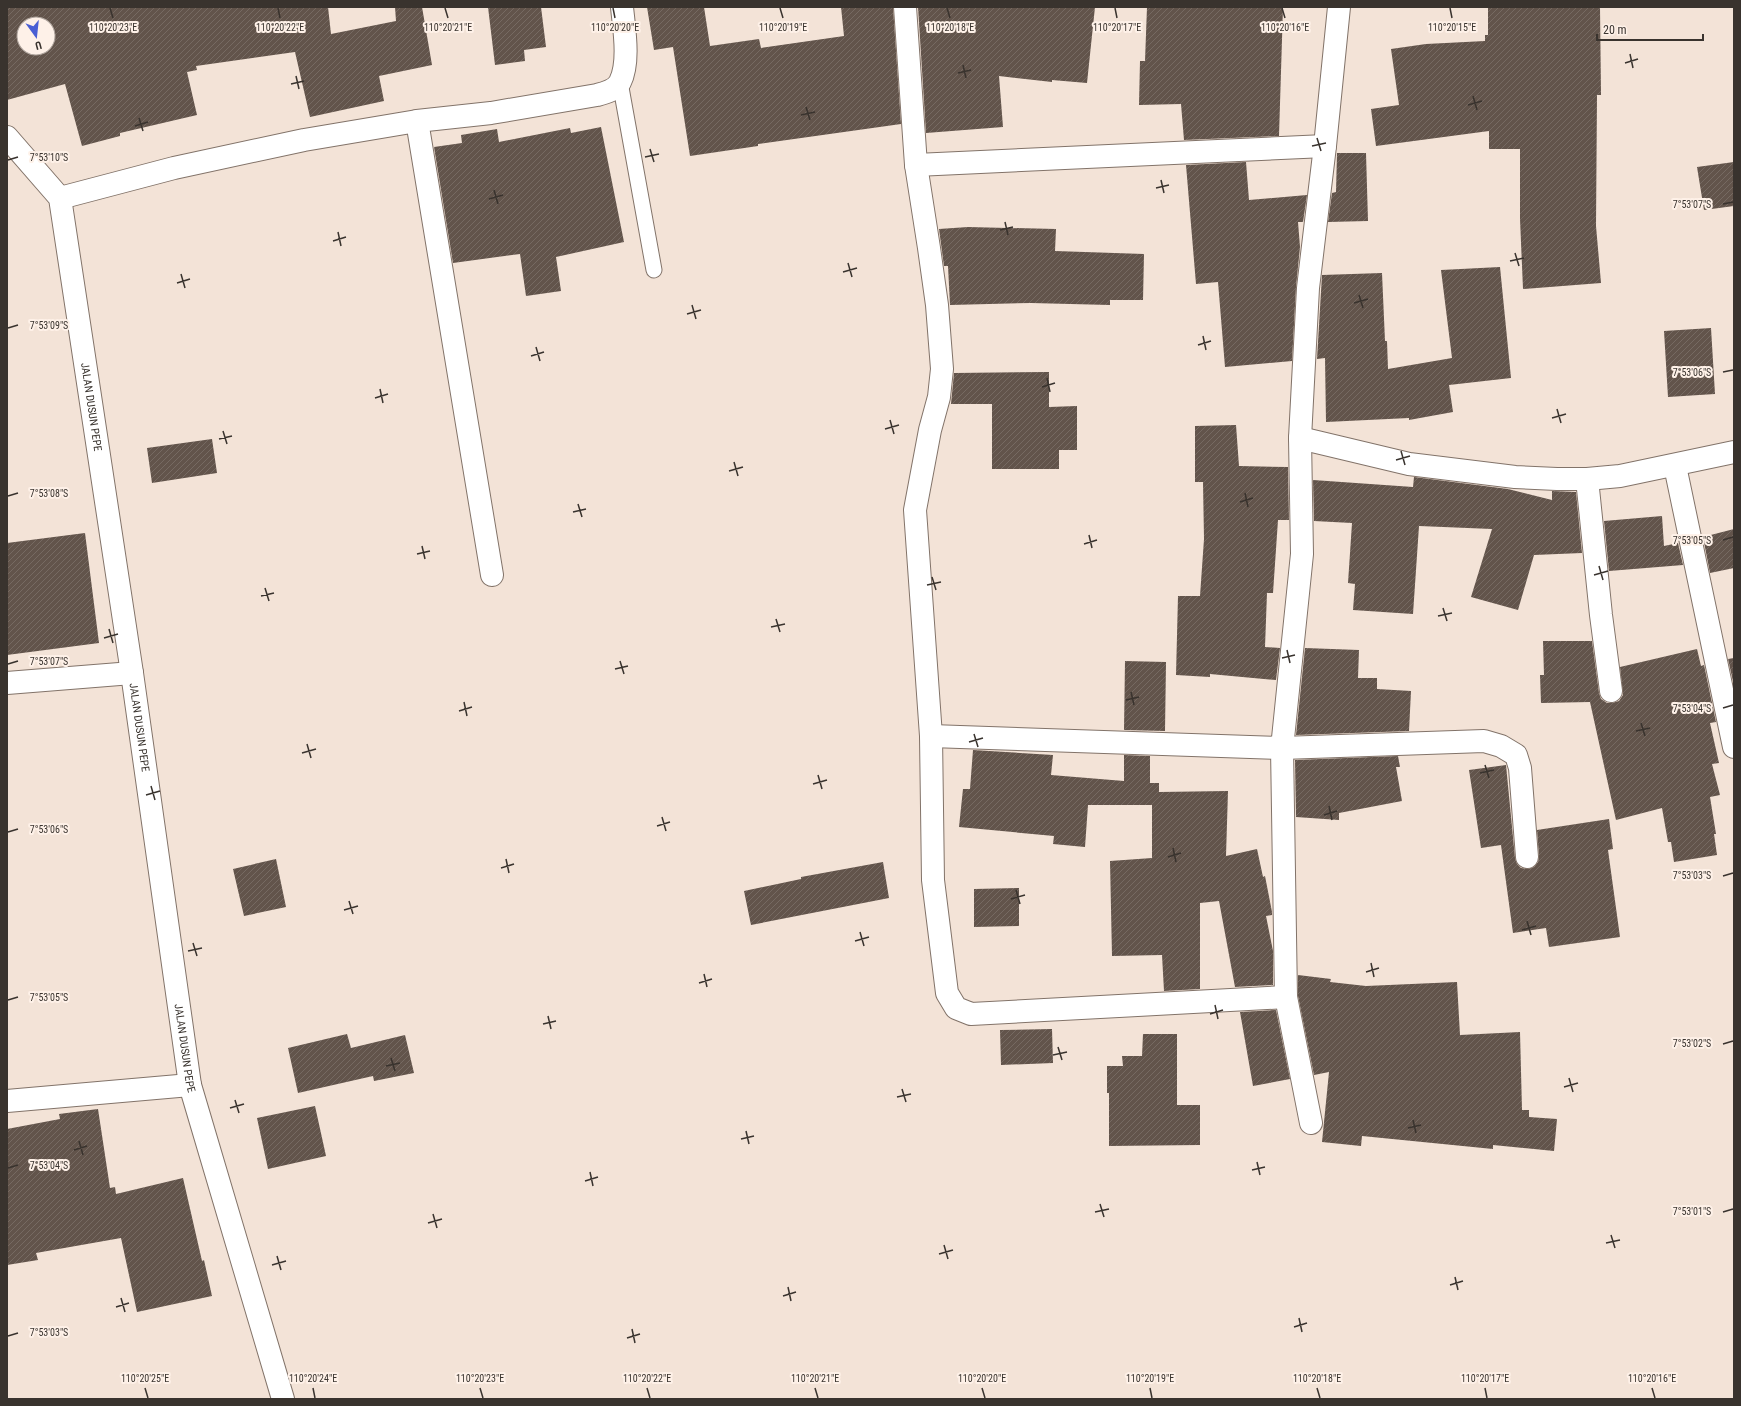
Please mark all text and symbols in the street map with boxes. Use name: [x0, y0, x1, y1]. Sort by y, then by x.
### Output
north arrow: [16, 16, 56, 56]
scale bar: [1597, 16, 1703, 42]
text: 110°20'23"E: [89, 22, 137, 33]
text: 110°20'22"E: [256, 22, 304, 33]
text: 110°20'21"E: [424, 22, 472, 33]
text: 110°20'20"E: [591, 22, 639, 33]
text: 110°20'19"E: [759, 22, 807, 33]
text: 110°20'18"E: [926, 22, 974, 33]
text: 110°20'17"E: [1093, 22, 1141, 33]
text: 110°20'16"E: [1261, 22, 1309, 33]
text: 110°20'15"E: [1428, 22, 1476, 33]
text: 20 m: [1603, 23, 1627, 37]
text: U: [34, 38, 43, 52]
text: 7°53'10"S: [30, 152, 68, 163]
text: 7°53'07"S: [1673, 199, 1711, 210]
text: 7°53'09"S: [30, 320, 68, 331]
street label: JALAN DUSUN PEPE: [79, 362, 105, 453]
text: 7°53'06"S: [1673, 367, 1711, 378]
text: 7°53'08"S: [30, 488, 68, 499]
text: 7°53'05"S: [1673, 535, 1711, 546]
text: 7°53'07"S: [30, 656, 68, 667]
street label: JALAN DUSUN PEPE: [127, 682, 152, 773]
text: 7°53'04"S: [1673, 703, 1711, 714]
text: 7°53'06"S: [30, 824, 68, 835]
text: 7°53'03"S: [1673, 870, 1711, 881]
text: 7°53'05"S: [30, 992, 68, 1003]
street label: JALAN DUSUN PEPE: [172, 1003, 198, 1094]
text: 7°53'02"S: [1673, 1038, 1711, 1049]
text: 7°53'04"S: [30, 1160, 68, 1171]
text: 7°53'01"S: [1673, 1206, 1711, 1217]
text: 7°53'03"S: [30, 1327, 68, 1338]
text: 110°20'25"E: [121, 1373, 169, 1384]
text: 110°20'24"E: [289, 1373, 337, 1384]
text: 110°20'23"E: [456, 1373, 504, 1384]
text: 110°20'22"E: [623, 1373, 671, 1384]
text: 110°20'21"E: [791, 1373, 839, 1384]
text: 110°20'20"E: [958, 1373, 1006, 1384]
text: 110°20'19"E: [1126, 1373, 1174, 1384]
text: 110°20'18"E: [1293, 1373, 1341, 1384]
text: 110°20'17"E: [1461, 1373, 1509, 1384]
text: 110°20'16"E: [1628, 1373, 1676, 1384]

